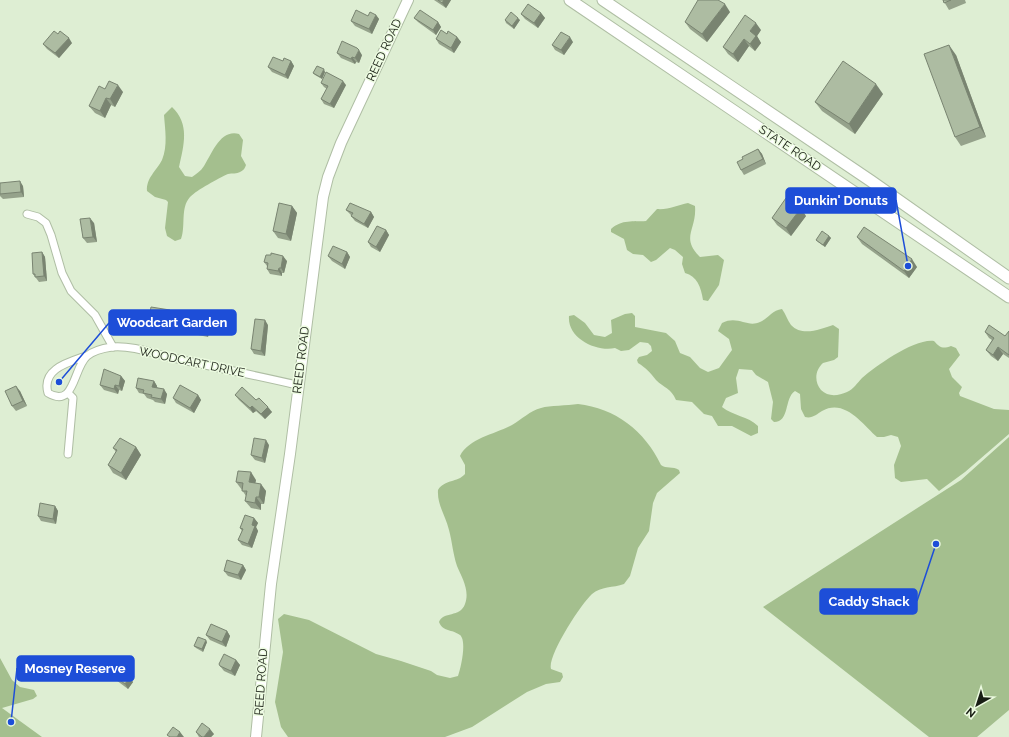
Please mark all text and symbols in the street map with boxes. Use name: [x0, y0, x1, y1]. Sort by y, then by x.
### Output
street label: REED ROAD: [363, 16, 405, 83]
street label: STATE ROAD: [756, 122, 824, 174]
callout: Dunkin' Donuts: [786, 188, 896, 213]
text: Dunkin' Donuts: [794, 193, 889, 208]
callout: Woodcart Garden: [109, 310, 236, 335]
text: Woodcart Garden: [117, 315, 228, 330]
street label: REED ROAD: [290, 325, 312, 394]
street label: WOODCART DRIVE: [138, 344, 246, 380]
callout: Caddy Shack: [820, 589, 917, 614]
text: Caddy Shack: [829, 594, 910, 609]
street label: REED ROAD: [252, 648, 270, 716]
callout: Mosney Reserve: [17, 656, 134, 681]
text: Mosney Reserve: [25, 661, 126, 676]
north arrow: [957, 685, 997, 725]
text: N: [964, 705, 978, 720]

